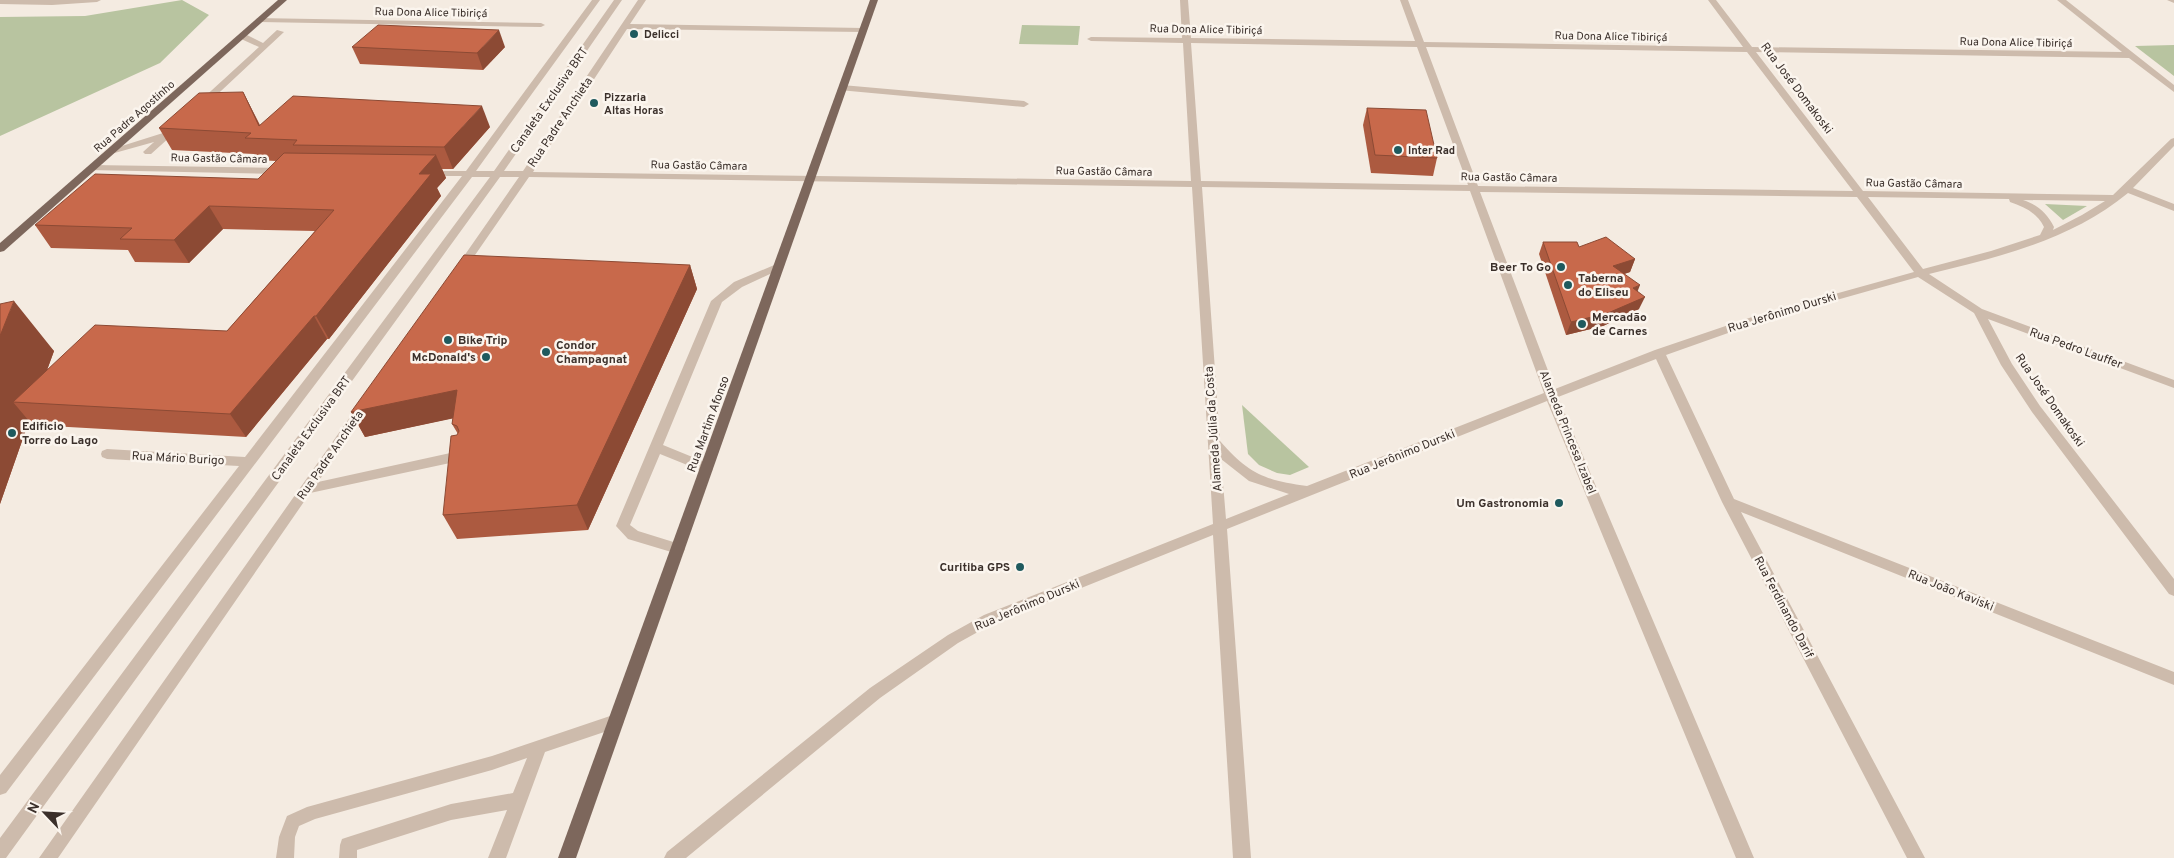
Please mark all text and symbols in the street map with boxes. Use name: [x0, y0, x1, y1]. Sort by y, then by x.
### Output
street label: Rua Dona Alice Tibiriçá: [375, 5, 488, 21]
street label: Rua Dona Alice Tibiriçá: [1150, 22, 1263, 38]
marker: Delicci: [628, 28, 640, 40]
place label: Delicci: [644, 28, 679, 42]
street label: Rua Dona Alice Tibiriçá: [1555, 29, 1668, 45]
street label: Rua Dona Alice Tibiriçá: [1960, 35, 2073, 51]
street label: Rua José Domakoski: [1757, 40, 1836, 138]
street label: Canaleta Exclusiva BRT: [507, 45, 592, 157]
street label: Rua Padre Anchieta: [525, 74, 597, 171]
street label: Rua Padre Agostinho: [91, 78, 178, 156]
place label: Pizzaria Altas Horas: [604, 91, 664, 118]
marker: Pizzaria Altas Horas: [588, 97, 600, 109]
marker: Inter Rad: [1392, 144, 1404, 156]
place label: Inter Rad: [1408, 144, 1455, 158]
street label: Rua Gastão Câmara: [170, 151, 268, 167]
street label: Rua Gastão Câmara: [650, 158, 748, 174]
street label: Rua Gastão Câmara: [1055, 164, 1153, 180]
street label: Rua Gastão Câmara: [1460, 170, 1558, 186]
street label: Rua Gastão Câmara: [1865, 176, 1963, 192]
place label: Beer To Go: [1490, 260, 1551, 276]
marker: Beer To Go: [1555, 261, 1567, 273]
place label: Taberna do Eliseu: [1578, 271, 1629, 301]
marker: Taberna do Eliseu: [1562, 279, 1574, 291]
street label: Rua Jerônimo Durski: [1726, 289, 1839, 337]
place label: Mercadão de Carnes: [1592, 310, 1648, 340]
marker: Mercadão de Carnes: [1576, 318, 1588, 330]
street label: Rua Pedro Lauffer: [2027, 325, 2125, 373]
place label: Bike Trip: [458, 333, 508, 349]
marker: Bike Trip: [442, 334, 454, 346]
place label: Condor Champagnat: [556, 338, 627, 368]
marker: Condor Champagnat: [540, 346, 552, 358]
place label: McDonald's: [412, 350, 476, 366]
marker: McDonald's: [480, 351, 492, 363]
street label: Rua José Domakoski: [2011, 351, 2087, 450]
street label: Alameda Júlia da Costa: [1202, 366, 1226, 492]
street label: Alameda Princesa Izabel: [1535, 368, 1599, 497]
street label: Canaleta Exclusiva BRT: [268, 373, 355, 484]
street label: Rua Martim Afonso: [684, 374, 734, 475]
street label: Rua Padre Anchieta: [294, 408, 368, 503]
place label: Edificio Torre do Lago: [22, 419, 98, 449]
street label: Rua Jerônimo Durski: [1347, 426, 1458, 483]
marker: Edificio Torre do Lago: [6, 427, 18, 439]
street label: Rua Mário Burigo: [131, 449, 225, 469]
place label: Um Gastronomia: [1456, 496, 1549, 512]
marker: Um Gastronomia: [1553, 497, 1565, 509]
street label: Rua Ferdinando Darif: [1750, 554, 1817, 661]
place label: Curitiba GPS: [939, 560, 1010, 576]
marker: Curitiba GPS: [1014, 561, 1026, 573]
street label: Rua João Kaviski: [1905, 566, 1996, 615]
street label: Rua Jerônimo Durski: [972, 577, 1082, 635]
north arrow: [20, 788, 70, 838]
text: N: [25, 800, 44, 816]

